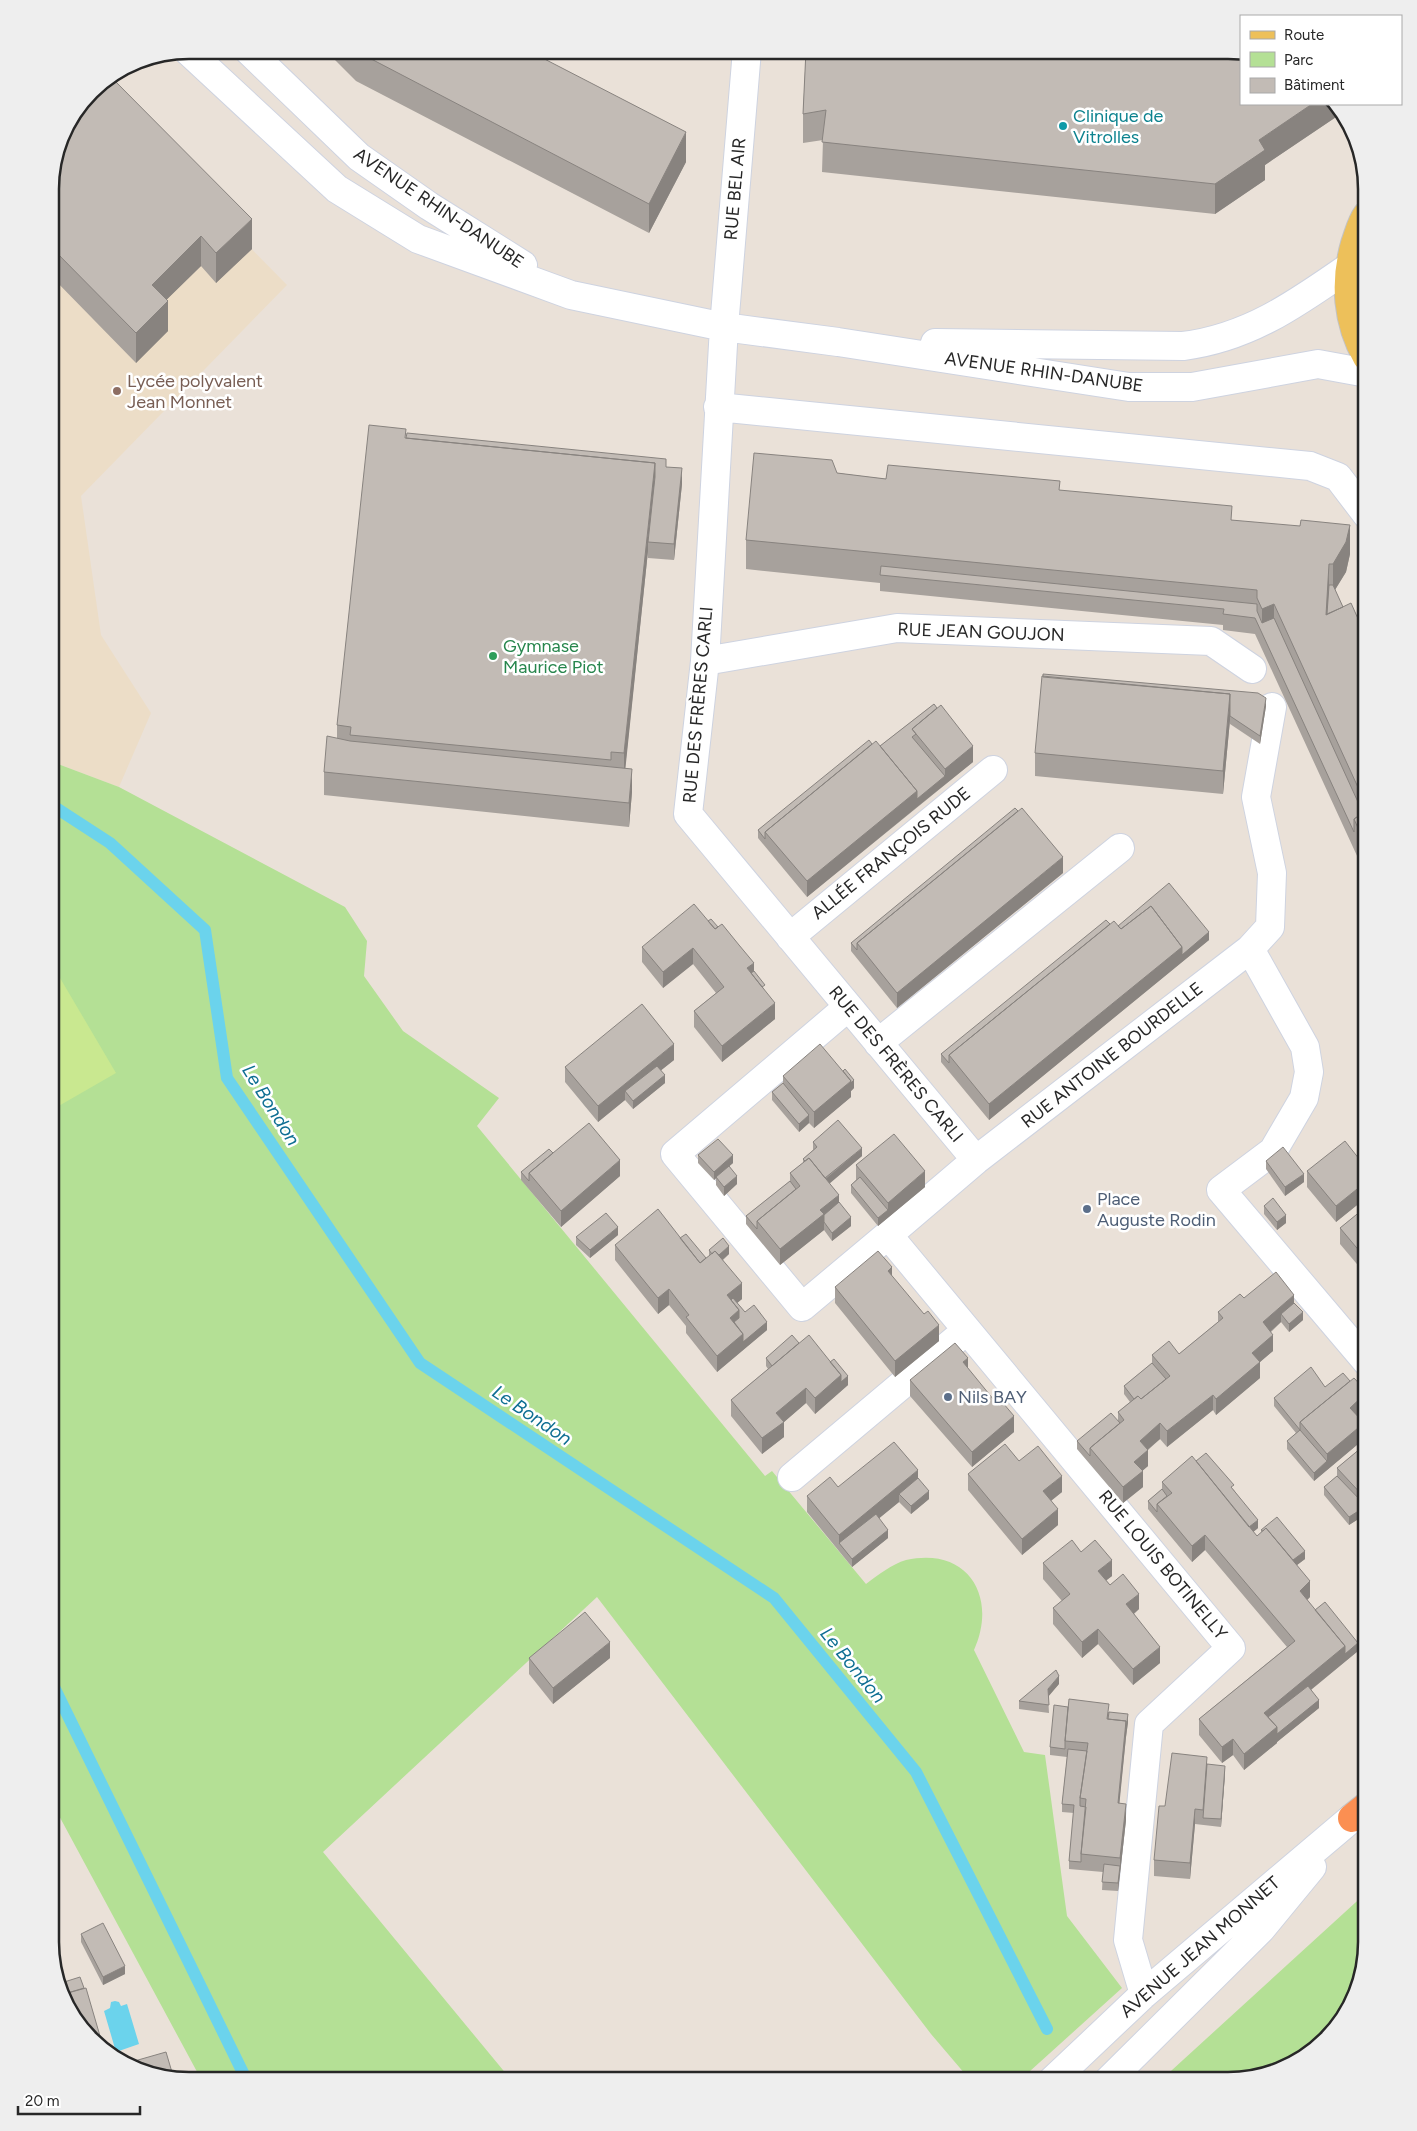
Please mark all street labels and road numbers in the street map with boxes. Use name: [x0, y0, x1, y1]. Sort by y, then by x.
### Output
street label: RUE BEL AIR: [720, 137, 750, 241]
street label: AVENUE RHIN-DANUBE: [350, 143, 528, 273]
street label: AVENUE RHIN-DANUBE: [943, 347, 1145, 397]
street label: RUE DES FRÈRES CARLI: [678, 606, 718, 804]
street label: RUE JEAN GOUJON: [897, 618, 1065, 646]
street label: ALLÉE FRANÇOIS RUDE: [807, 782, 975, 924]
street label: RUE ANTOINE BOURDELLE: [1017, 977, 1207, 1133]
street label: RUE DES FRÈRES CARLI: [824, 981, 968, 1147]
street label: RUE LOUIS BOTINELLY: [1094, 1486, 1232, 1644]
street label: AVENUE JEAN MONNET: [1116, 1872, 1284, 2022]

